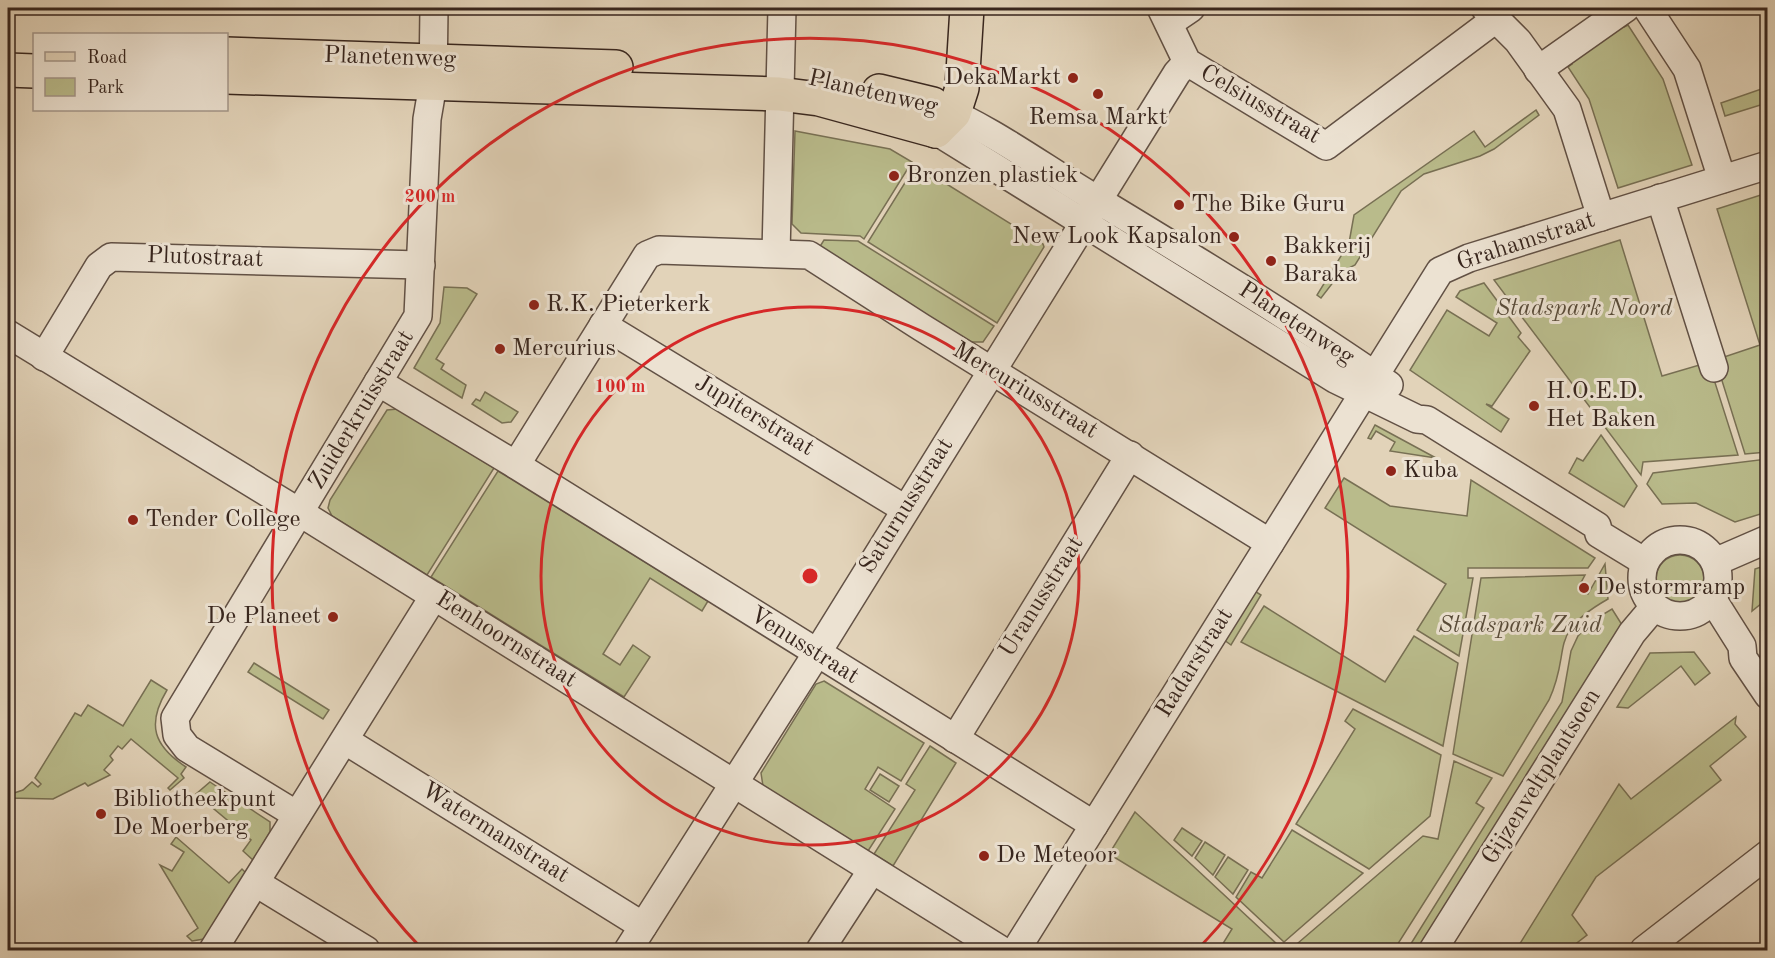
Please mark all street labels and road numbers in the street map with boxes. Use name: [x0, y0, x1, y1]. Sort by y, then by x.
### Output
street label: Planetenweg: [323, 44, 457, 72]
street label: Celsiusstraat: [1196, 61, 1324, 149]
street label: Planetenweg: [806, 66, 940, 120]
street label: Grahamstraat: [1454, 208, 1598, 276]
street label: Plutostraat: [146, 244, 264, 272]
street label: Planetenweg: [1234, 278, 1358, 370]
street label: Zuiderkruisstraat: [305, 326, 419, 494]
street label: Mercuriusstraat: [948, 338, 1102, 444]
street label: Jupiterstraat: [690, 371, 818, 461]
street label: Saturnusstraat: [856, 434, 958, 578]
street label: Uranusstraat: [995, 532, 1089, 662]
street label: Eenhoornstraat: [431, 587, 581, 693]
street label: Venusstraat: [745, 603, 863, 689]
street label: Radarstraat: [1152, 604, 1238, 722]
street label: Gijzenveltplantsoen: [1478, 685, 1606, 869]
street label: Watermanstraat: [417, 778, 573, 888]

